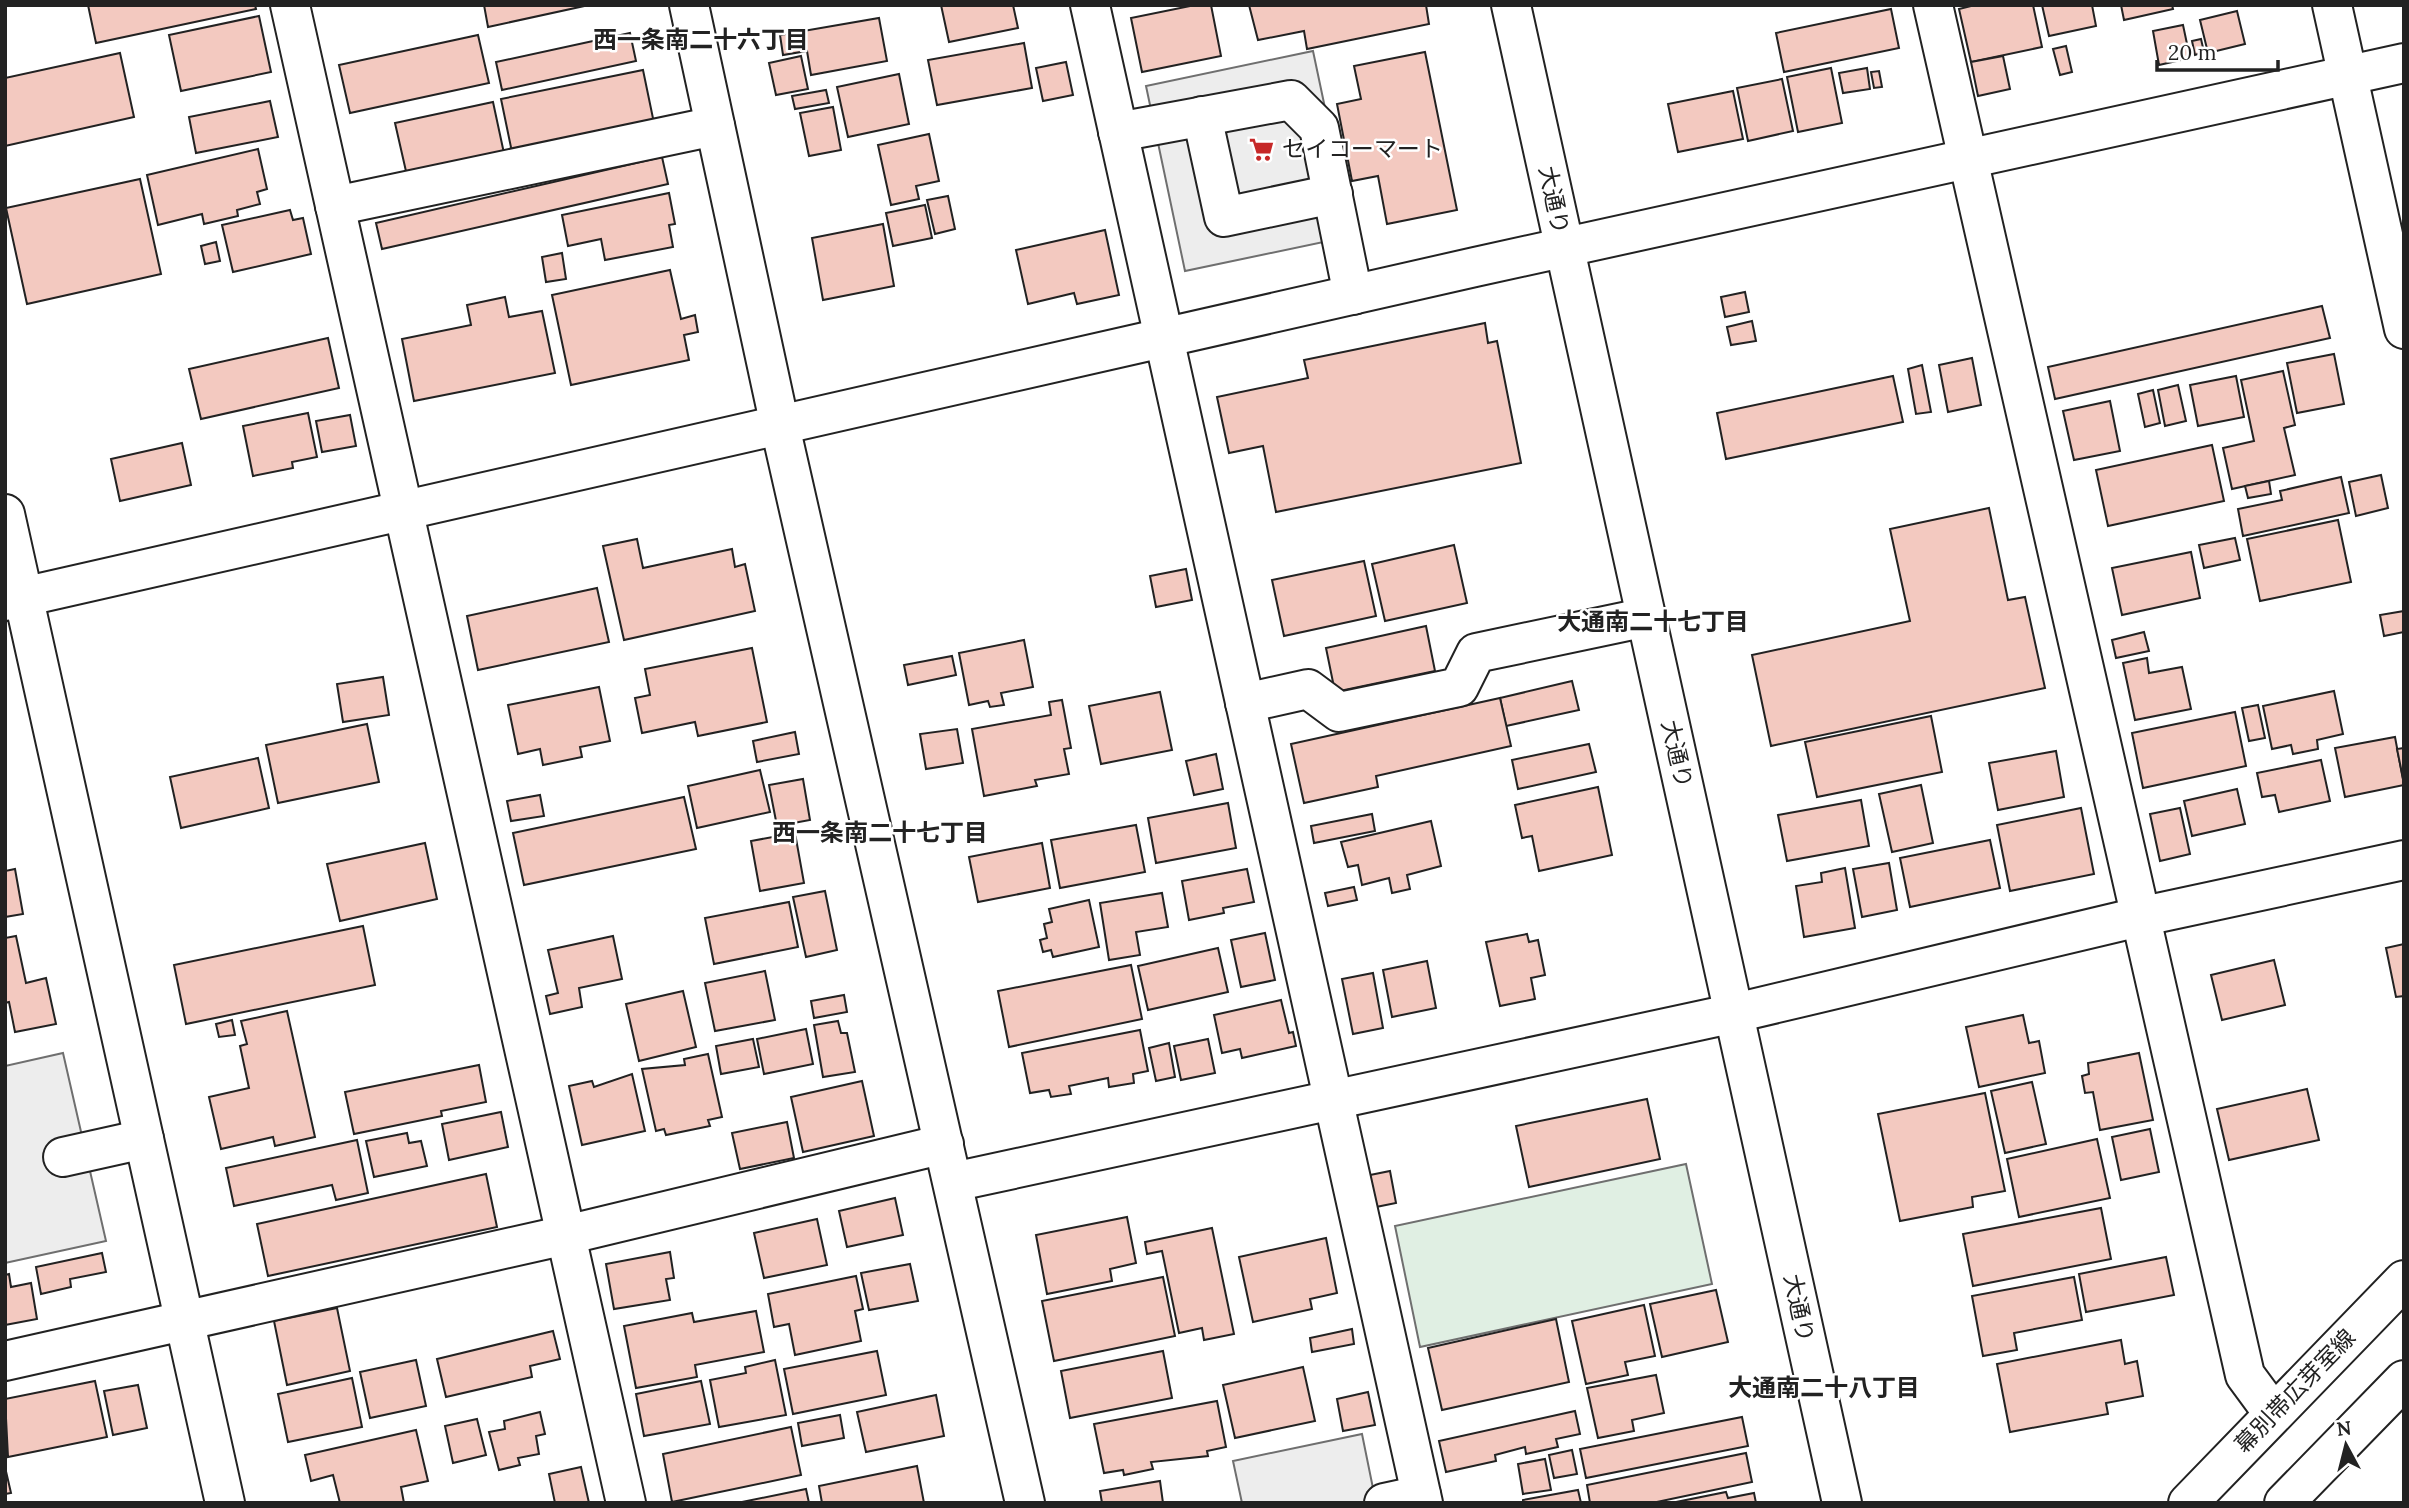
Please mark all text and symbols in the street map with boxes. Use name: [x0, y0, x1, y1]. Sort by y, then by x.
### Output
district label: 西一条南二十六丁目: [593, 24, 809, 55]
scale bar: [2157, 28, 2278, 72]
text: 20 m: [2168, 39, 2217, 66]
place label: セイコーマート: [1282, 134, 1443, 163]
supermarket icon: セイコーマート: [1248, 135, 1276, 163]
street label: 大通り: [1533, 163, 1576, 237]
district label: 大通南二十七丁目: [1557, 606, 1749, 637]
street label: 大通り: [1656, 717, 1699, 791]
district label: 西一条南二十七丁目: [772, 817, 988, 848]
street label: 大通り: [1778, 1271, 1821, 1345]
street label: 幕別帯広芽室線: [2228, 1323, 2361, 1459]
district label: 大通南二十八丁目: [1728, 1372, 1920, 1403]
north arrow: [2311, 1410, 2381, 1480]
text: N: [2335, 1415, 2353, 1441]

